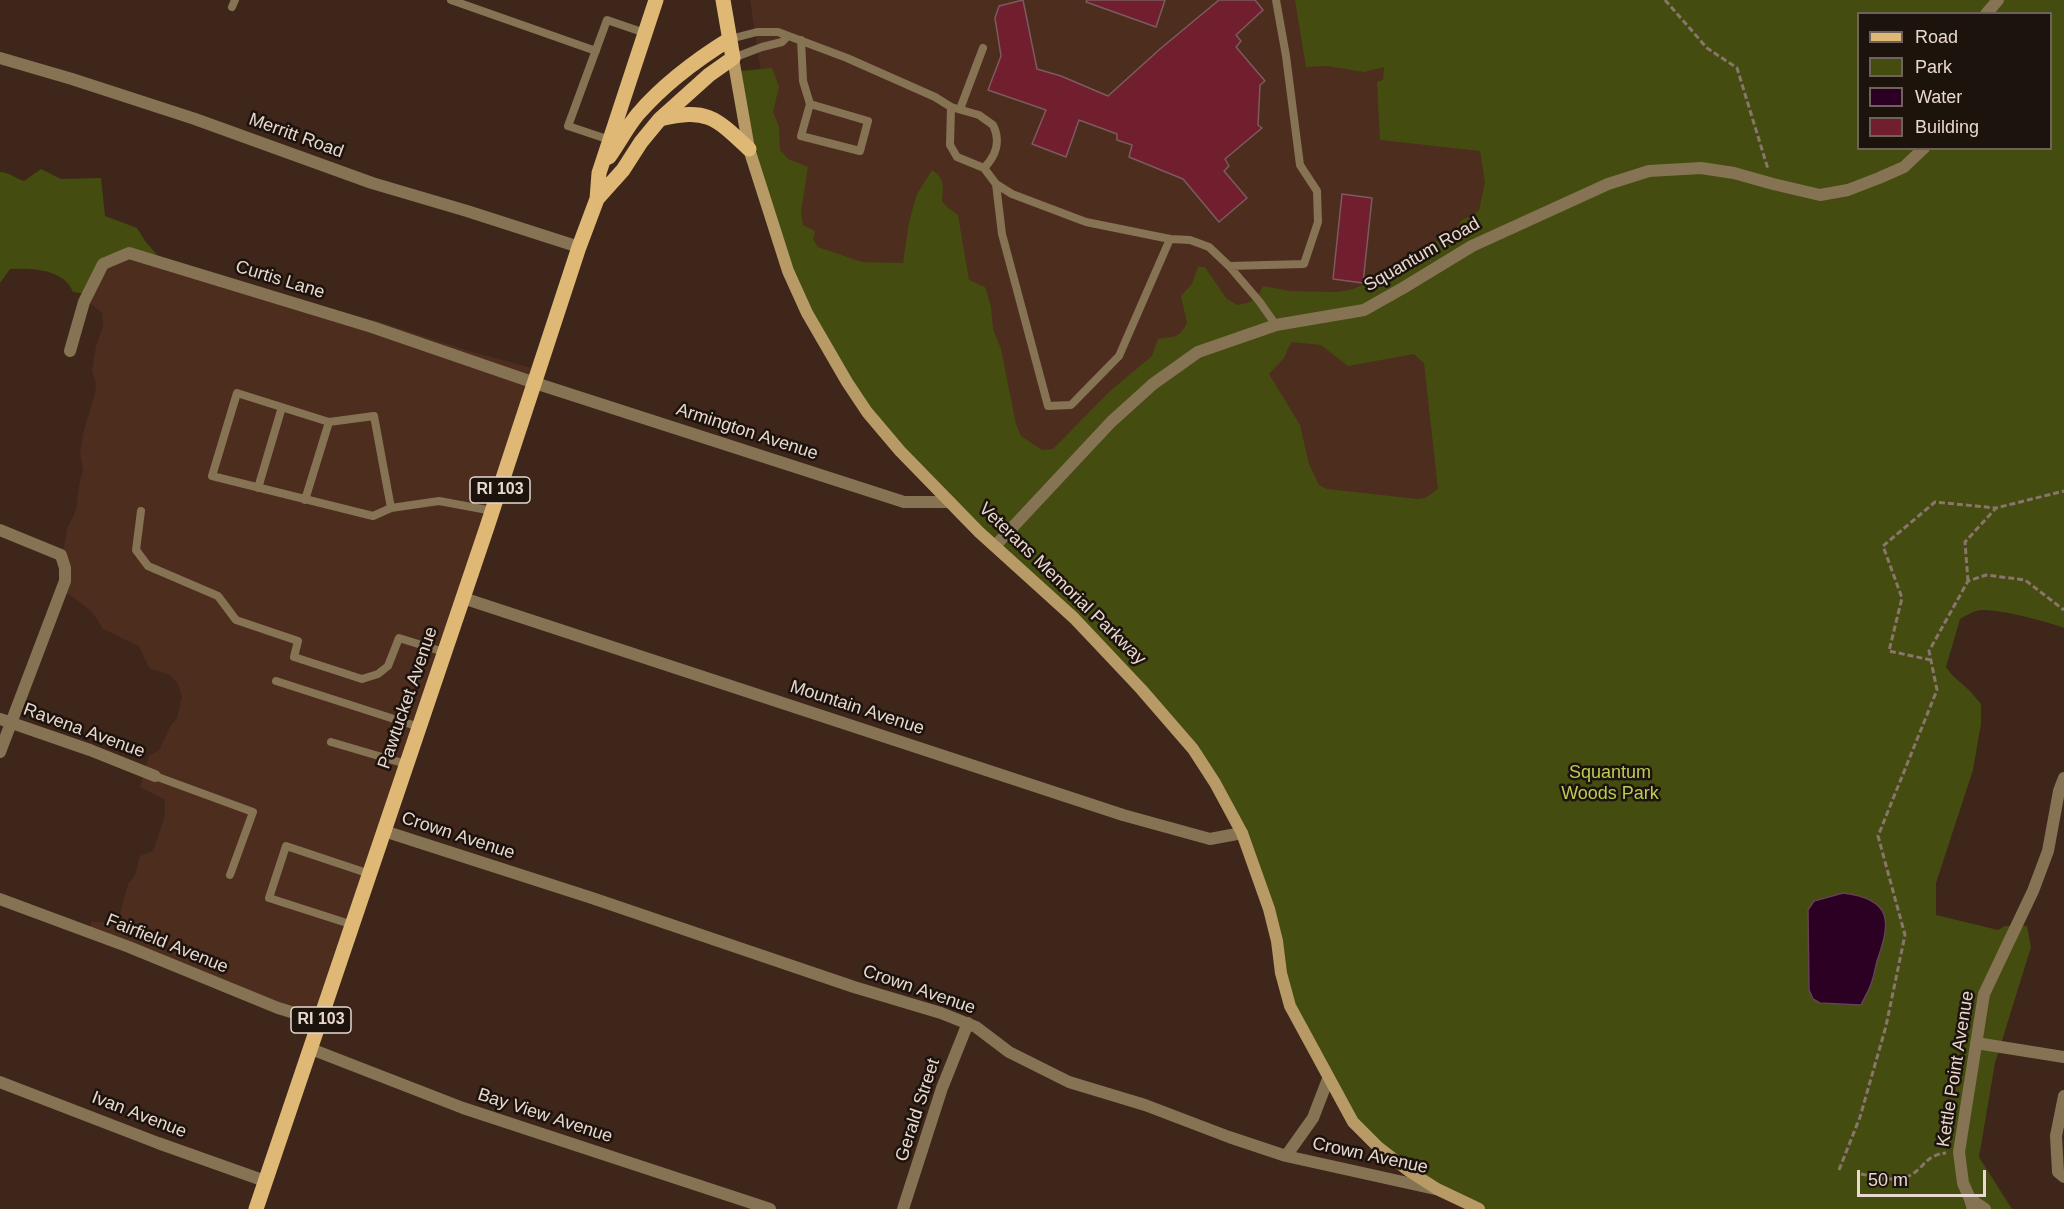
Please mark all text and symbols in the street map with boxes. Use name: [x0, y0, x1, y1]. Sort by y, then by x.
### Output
legend: [1857, 12, 2052, 150]
text: Road: [1915, 27, 1958, 47]
text: Park: [1915, 57, 1952, 77]
text: Water: [1915, 87, 1962, 107]
street label: Merritt Road: [246, 109, 346, 163]
text: Building: [1915, 117, 1979, 137]
street label: Squantum Road: [1360, 213, 1484, 297]
street label: Curtis Lane: [233, 256, 327, 304]
street label: Armington Avenue: [673, 399, 821, 465]
road number: RI 103: [470, 477, 530, 503]
street label: Veterans Memorial Parkway: [974, 498, 1150, 670]
street label: Pawtucket Avenue: [374, 624, 442, 772]
street label: Mountain Avenue: [787, 676, 927, 740]
street label: Ravena Avenue: [20, 699, 148, 763]
park label: Squantum Woods Park: [1561, 762, 1659, 804]
street label: Crown Avenue: [399, 808, 517, 864]
street label: Fairfield Avenue: [103, 910, 231, 978]
street label: Crown Avenue: [860, 961, 978, 1019]
street label: Kettle Point Avenue: [1933, 989, 1979, 1149]
road number: RI 103: [291, 1007, 351, 1033]
street label: Gerald Street: [891, 1056, 945, 1164]
street label: Bay View Avenue: [475, 1084, 615, 1148]
street label: Ivan Avenue: [89, 1087, 189, 1143]
street label: Crown Avenue: [1310, 1133, 1430, 1179]
scale bar: [1860, 1158, 1989, 1196]
text: 50 m: [1868, 1170, 1908, 1190]

